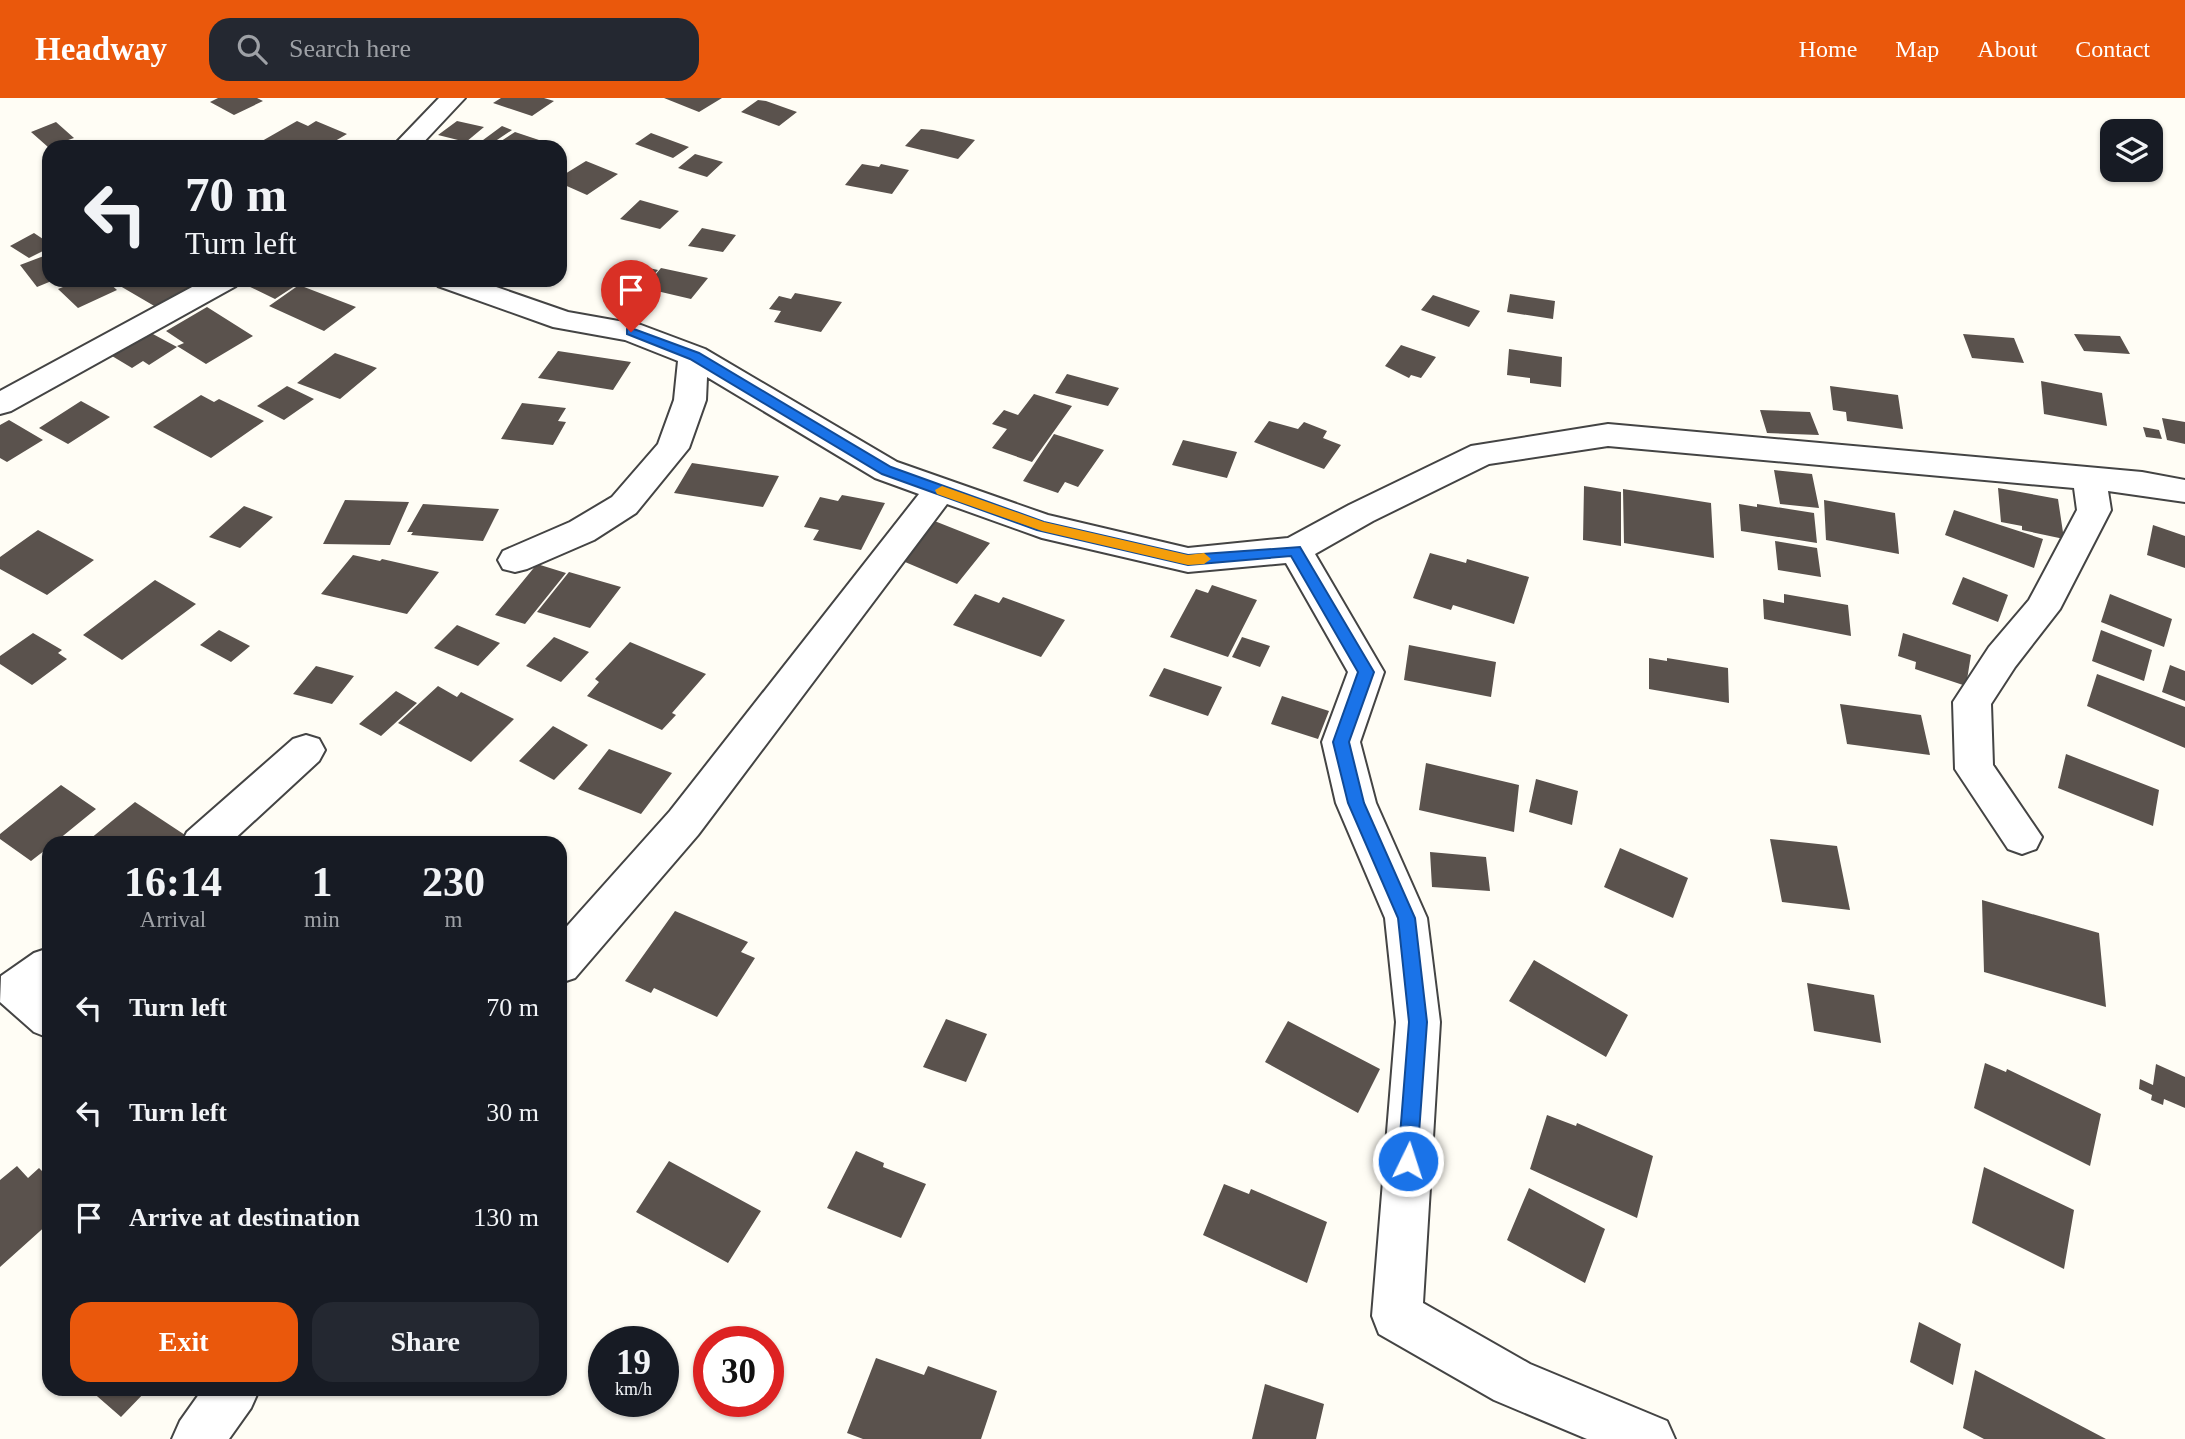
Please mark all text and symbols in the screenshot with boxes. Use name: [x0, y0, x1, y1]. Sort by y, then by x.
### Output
search box: [209, 18, 699, 81]
icon: search: [233, 30, 271, 68]
text: Headway: [35, 31, 167, 67]
text: Search here: [289, 34, 411, 63]
text: Home: [1799, 36, 1857, 62]
text: Map: [1895, 36, 1939, 62]
text: About: [1977, 36, 2037, 62]
text: Contact: [2075, 36, 2150, 62]
map controls: [2100, 119, 2163, 182]
button: layers: [2100, 119, 2163, 182]
text: 70 m: [185, 167, 287, 222]
icon: left: [70, 168, 161, 259]
text: Turn left: [185, 225, 297, 261]
pin: [601, 260, 661, 332]
icon: arrive: [612, 271, 650, 309]
text: 16:14: [124, 859, 222, 905]
text: 1: [311, 859, 332, 905]
text: 230: [422, 859, 485, 905]
text: Arrival: [140, 907, 206, 932]
text: min: [304, 907, 340, 932]
text: m: [444, 907, 462, 932]
icon: left: [70, 989, 108, 1027]
text: Turn left: [129, 993, 227, 1022]
text: 70 m: [486, 993, 539, 1022]
icon: left: [70, 1094, 108, 1132]
text: Turn left: [129, 1098, 227, 1127]
text: 30 m: [486, 1098, 539, 1127]
position arrow: [1371, 1124, 1445, 1198]
icon: arrive: [70, 1199, 108, 1237]
text: Arrive at destination: [129, 1203, 360, 1232]
text: 130 m: [473, 1203, 539, 1232]
button: Exit: [70, 1302, 298, 1382]
button: Share: [312, 1302, 539, 1382]
speed limit sign: 30: [693, 1326, 784, 1417]
text: 19: [616, 1343, 651, 1382]
text: km/h: [615, 1379, 652, 1399]

